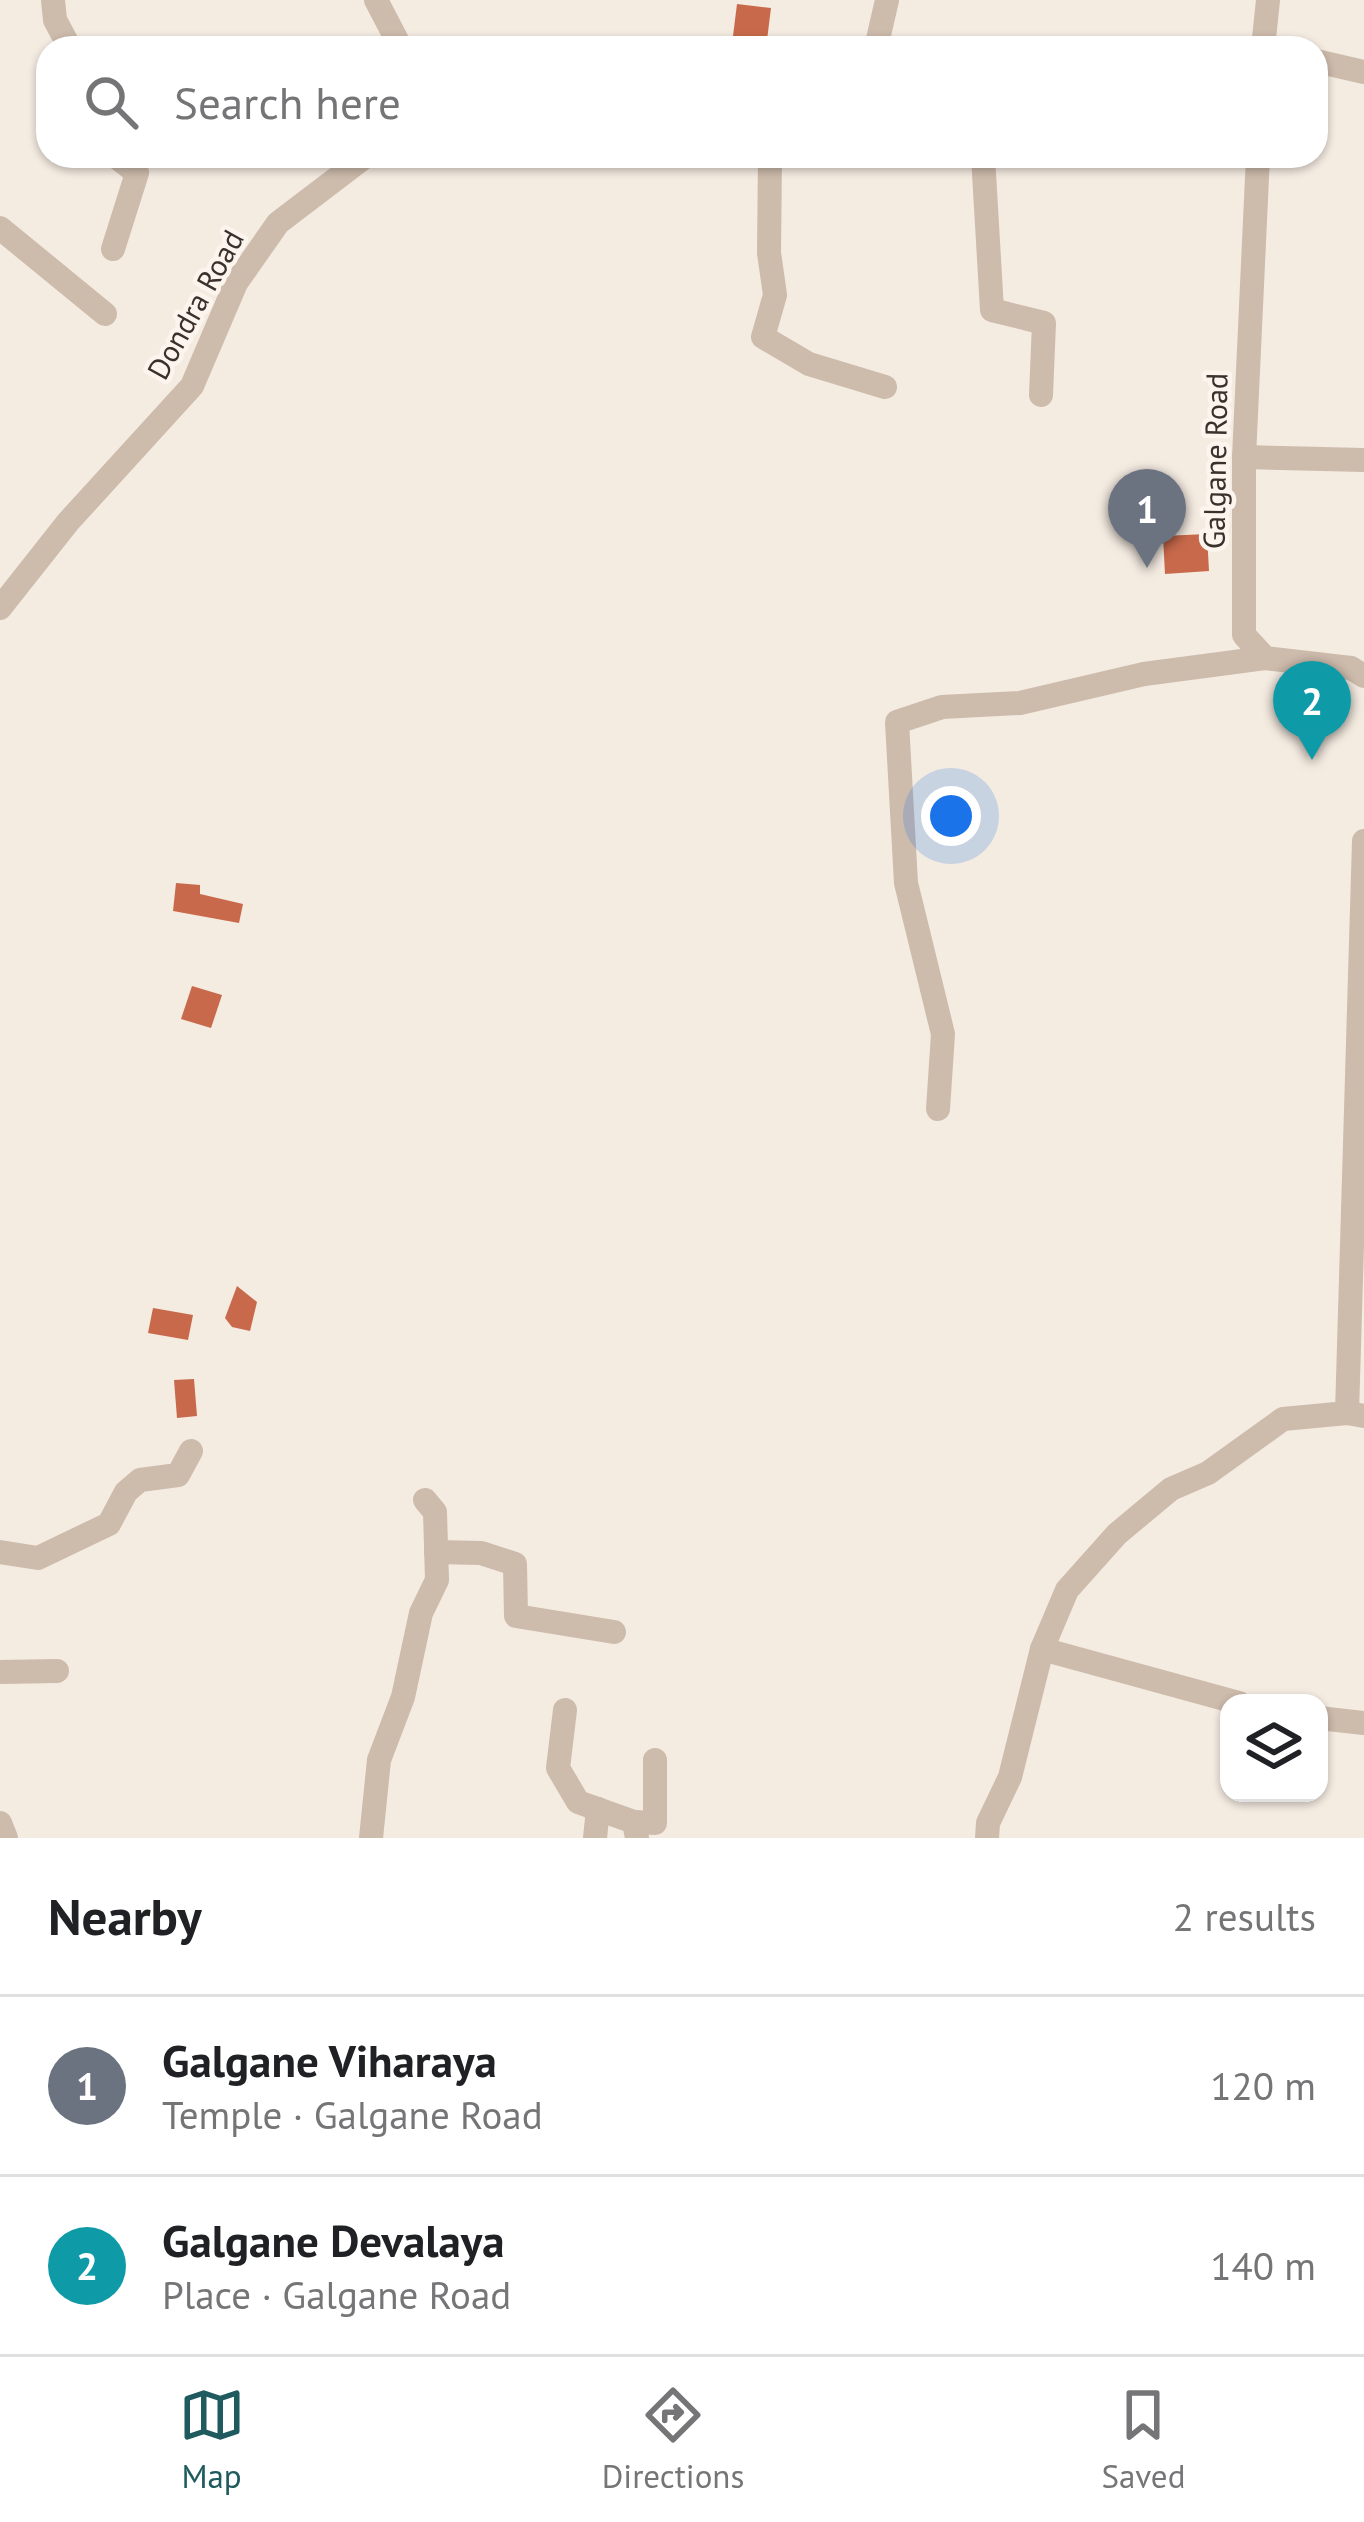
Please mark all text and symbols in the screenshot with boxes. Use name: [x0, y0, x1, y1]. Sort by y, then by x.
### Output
search box: [36, 36, 1328, 168]
icon: search: [78, 69, 144, 135]
text: Search here: [174, 73, 401, 131]
street label: Dondra Road: [138, 223, 252, 386]
street label: Galgane Road: [1193, 373, 1236, 549]
pin: 1: [1108, 469, 1186, 568]
pin: 2: [1273, 661, 1351, 760]
your location: [921, 786, 981, 846]
map controls: [1220, 1694, 1328, 1802]
button: layers: [1220, 1694, 1328, 1802]
text: Nearby: [48, 1883, 202, 1949]
text: 2 results: [1173, 1891, 1316, 1942]
text: Galgane Viharaya: [162, 2031, 497, 2089]
text: 1: [76, 2060, 98, 2111]
text: 120 m: [1210, 2060, 1316, 2111]
text: Temple · Galgane Road: [162, 2089, 543, 2140]
text: Galgane Devalaya: [162, 2211, 505, 2269]
text: 2: [76, 2240, 98, 2291]
text: 140 m: [1210, 2240, 1316, 2291]
text: Place · Galgane Road: [162, 2269, 511, 2320]
tab: Map: [179, 2382, 245, 2497]
tab: Directions: [602, 2382, 744, 2497]
tab: Saved: [1101, 2382, 1185, 2497]

